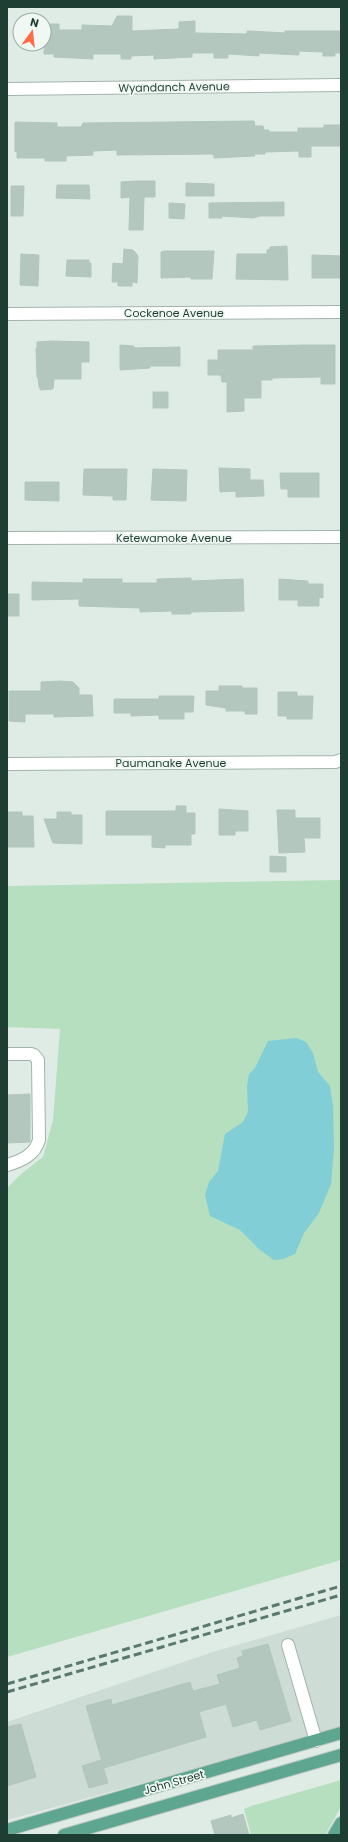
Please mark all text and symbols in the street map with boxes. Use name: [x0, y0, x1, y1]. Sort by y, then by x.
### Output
north arrow: [12, 12, 52, 52]
text: N: [29, 14, 41, 31]
street label: Wyandanch Avenue: [118, 78, 230, 96]
street label: Cockenoe Avenue: [124, 305, 224, 321]
street label: Ketewamoke Avenue: [116, 530, 232, 546]
street label: Paumanake Avenue: [116, 755, 227, 771]
street label: John Street: [142, 1766, 206, 1798]

